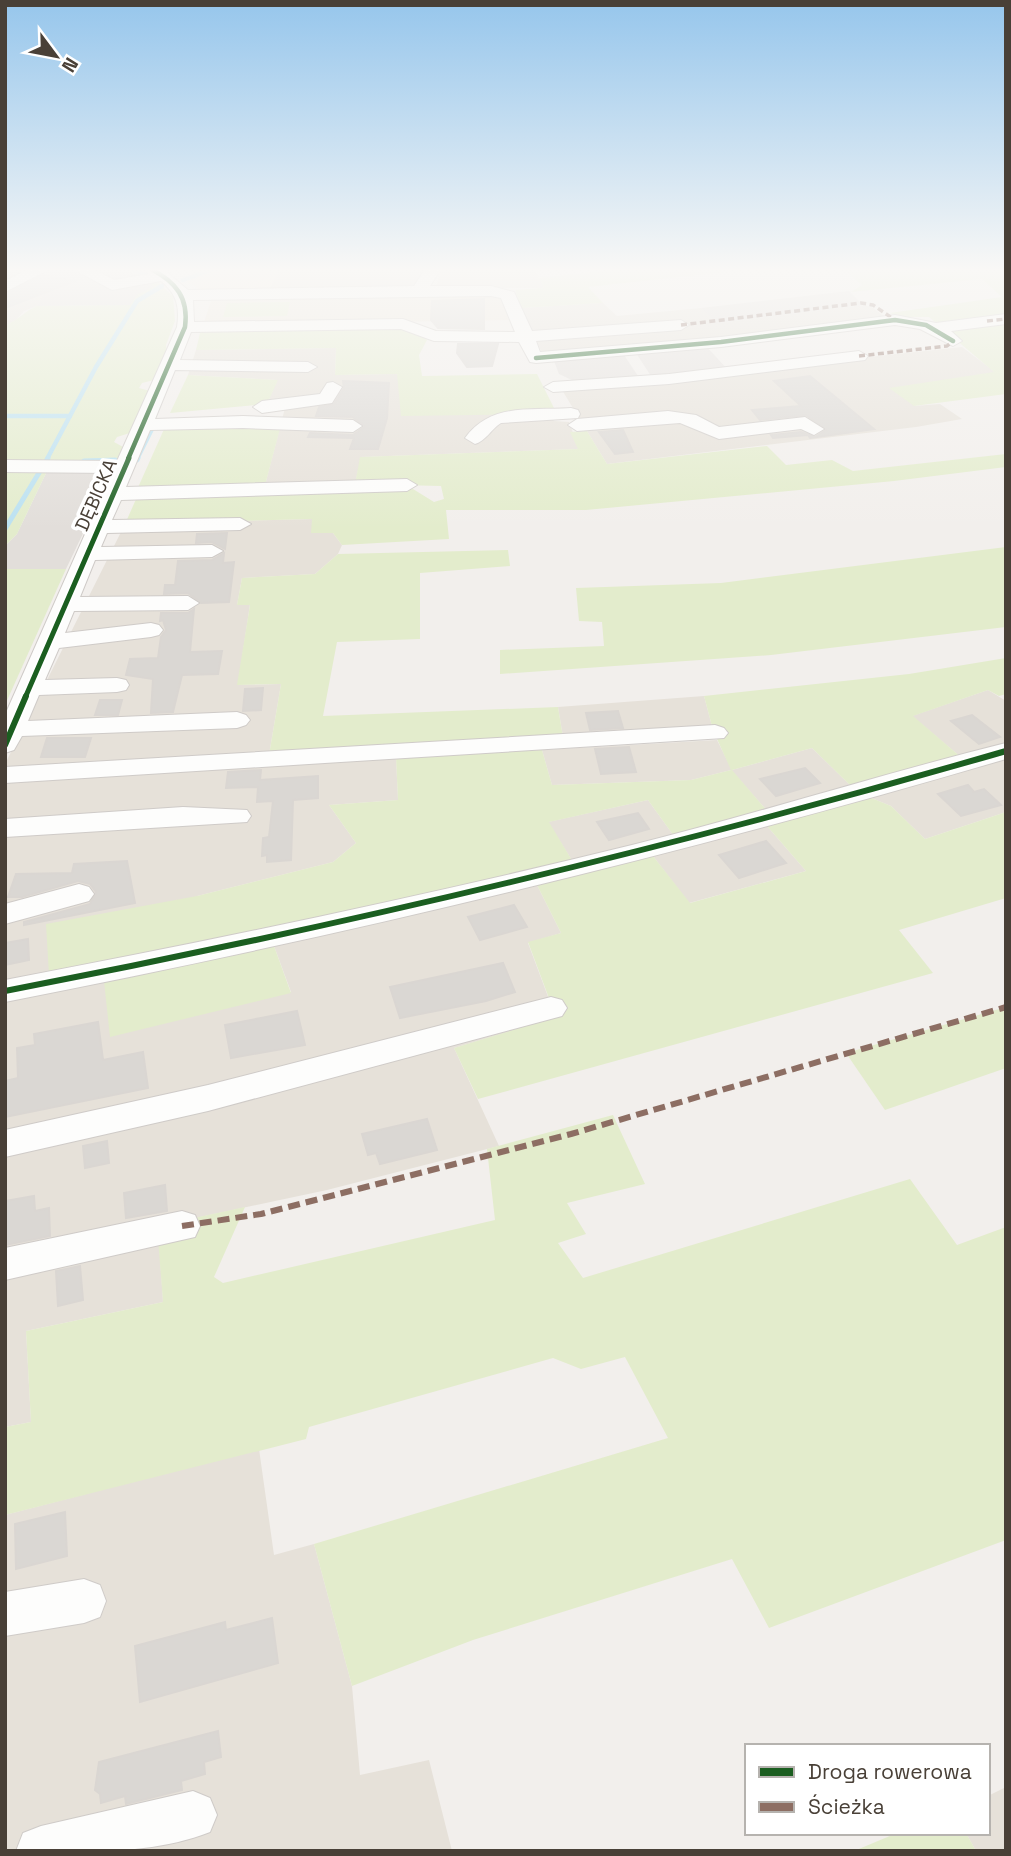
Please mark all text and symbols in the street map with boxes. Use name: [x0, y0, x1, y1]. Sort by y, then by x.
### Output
north arrow: [21, 21, 91, 91]
text: N: [56, 53, 84, 77]
street label: DĘBICKA: [69, 455, 123, 535]
legend: [745, 1744, 990, 1835]
text: Droga rowerowa: [808, 1758, 972, 1785]
text: Ścieżka: [808, 1793, 885, 1820]

